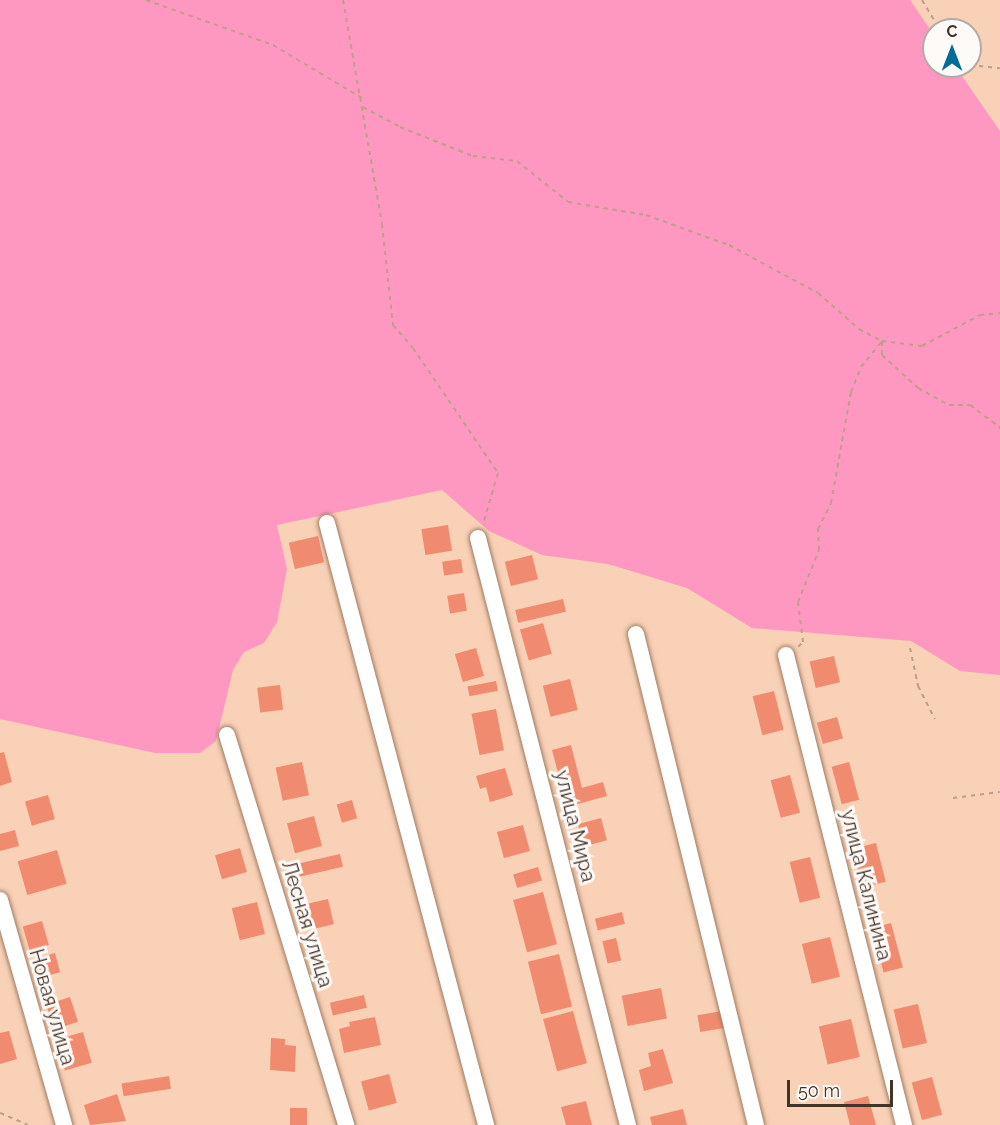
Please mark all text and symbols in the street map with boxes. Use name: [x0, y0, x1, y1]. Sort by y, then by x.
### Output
north arrow: [922, 18, 982, 78]
text: С: [947, 22, 957, 41]
street label: улица Мира: [550, 768, 600, 884]
street label: улица Калинина: [836, 807, 896, 963]
street label: Лесная улица: [276, 857, 338, 991]
street label: Новая улица: [24, 946, 80, 1068]
scale bar: [790, 1068, 896, 1106]
text: 50 m: [798, 1080, 840, 1101]

